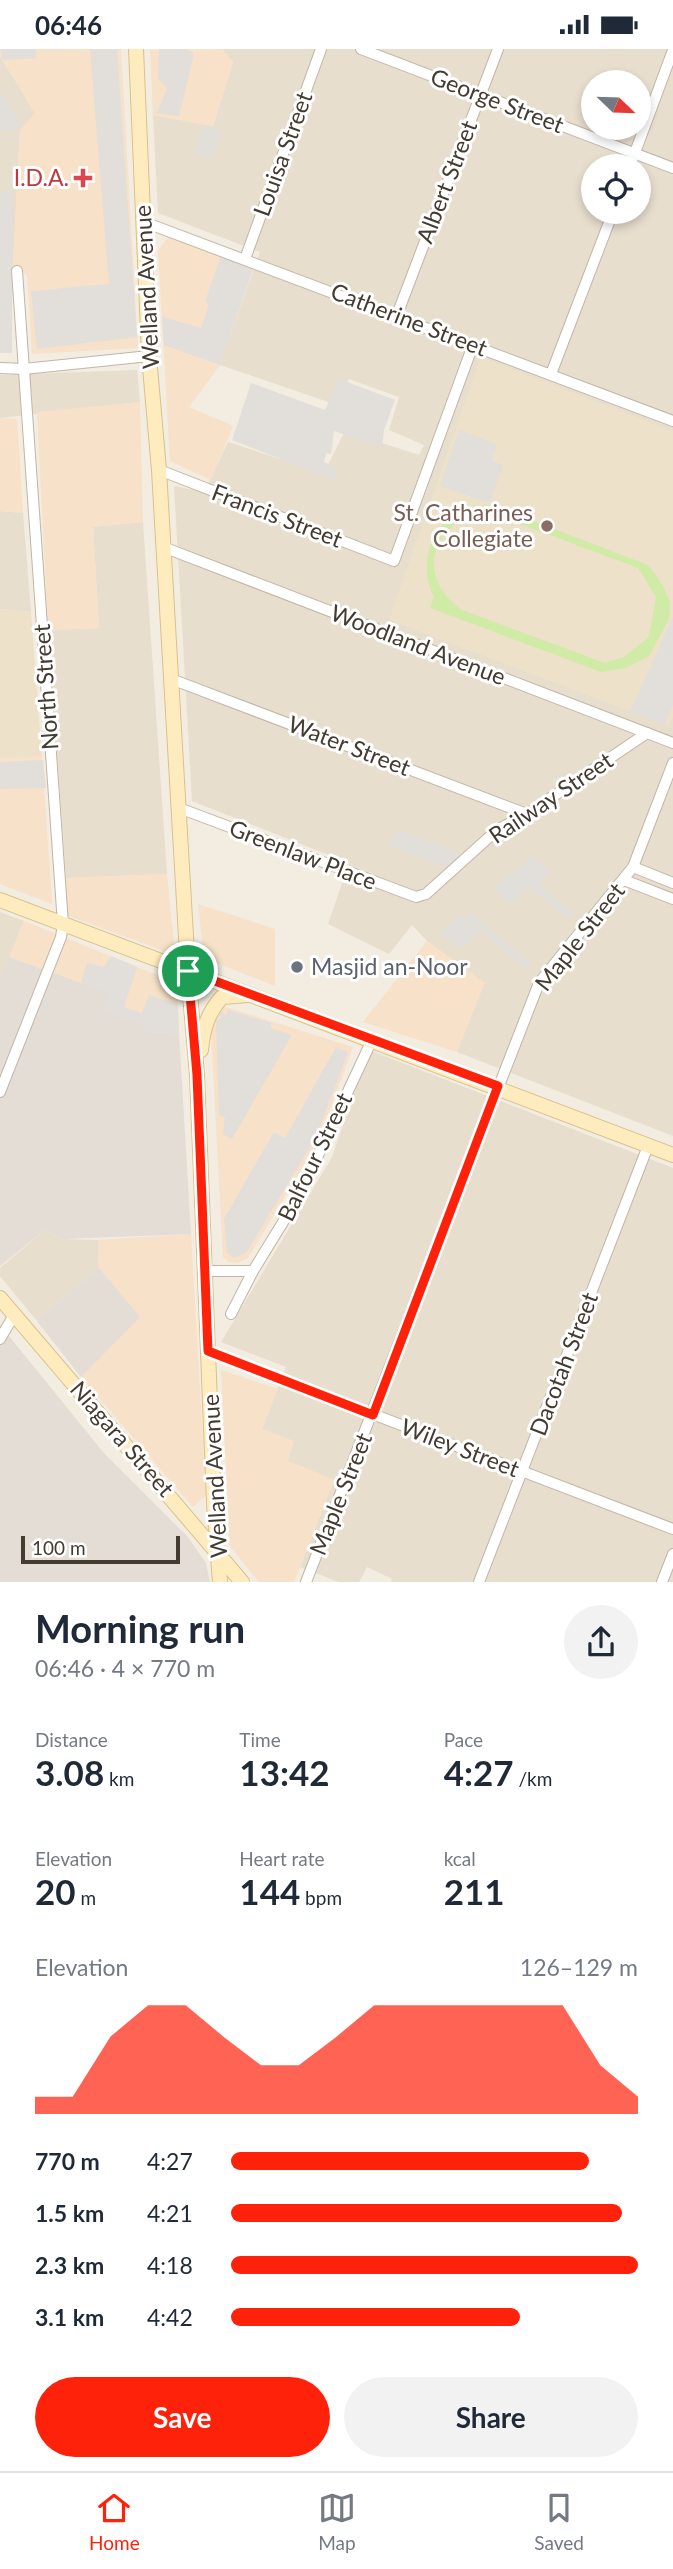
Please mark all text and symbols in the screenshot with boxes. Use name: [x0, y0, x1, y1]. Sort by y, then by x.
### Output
text: 06:46: [35, 9, 102, 41]
street label: George Street: [427, 62, 569, 139]
north arrow: [581, 70, 651, 140]
map controls: [581, 70, 651, 224]
street label: Louisa Street: [247, 87, 318, 220]
street label: Albert Street: [410, 116, 483, 247]
button: locate: [581, 154, 651, 224]
place label: I.D.A.: [14, 163, 69, 191]
marker: I.D.A.: [75, 170, 91, 186]
street label: Welland Avenue: [128, 204, 164, 370]
street label: Catherine Street: [327, 276, 492, 362]
street label: Francis Street: [208, 477, 347, 553]
place label: St. Catharines Collegiate: [393, 498, 533, 552]
marker: St. Catharines Collegiate: [539, 518, 555, 534]
street label: Woodland Avenue: [327, 598, 510, 690]
street label: North Street: [27, 622, 63, 751]
street label: Water Street: [284, 709, 415, 781]
street label: Railway Street: [483, 745, 618, 849]
street label: Greenlaw Place: [226, 813, 381, 895]
street label: Maple Street: [528, 876, 631, 996]
pin: [158, 941, 218, 1001]
icon: arrive: [169, 952, 207, 990]
place label: Masjid an-Noor: [311, 952, 468, 980]
marker: Masjid an-Noor: [289, 959, 305, 975]
street label: Balfour Street: [271, 1087, 358, 1225]
street label: Dacotah Street: [523, 1287, 603, 1439]
street label: Niagara Street: [65, 1375, 181, 1502]
street label: Welland Avenue: [196, 1393, 232, 1559]
street label: Wiley Street: [397, 1412, 524, 1483]
street label: Maple Street: [303, 1428, 378, 1559]
scale bar: [21, 1533, 180, 1565]
text: 100 m: [32, 1536, 86, 1559]
text: Morning run: [35, 1605, 245, 1651]
button: share: [564, 1605, 638, 1679]
text: 06:46 · 4 × 770 m: [35, 1654, 215, 1682]
text: Distance: [35, 1728, 108, 1751]
text: Time: [239, 1728, 281, 1751]
text: Pace: [444, 1728, 483, 1751]
text: 3.08: [35, 1751, 104, 1793]
text: 13:42: [239, 1751, 330, 1793]
text: 4:27: [444, 1751, 514, 1793]
text: km: [104, 1767, 134, 1790]
text: /km: [514, 1767, 552, 1790]
text: Elevation: [35, 1847, 112, 1870]
text: Heart rate: [239, 1847, 325, 1870]
text: kcal: [444, 1847, 476, 1870]
text: 20: [35, 1870, 76, 1912]
text: 144: [239, 1870, 300, 1912]
text: 211: [444, 1870, 505, 1912]
text: m: [76, 1886, 96, 1909]
text: bpm: [300, 1886, 342, 1909]
text: Elevation: [35, 1953, 128, 1981]
text: 126–129 m: [520, 1953, 638, 1981]
text: 770 m: [35, 2147, 100, 2175]
text: 4:27: [147, 2147, 193, 2175]
text: 1.5 km: [35, 2199, 104, 2227]
text: 4:21: [147, 2199, 193, 2227]
text: 2.3 km: [35, 2251, 104, 2279]
text: 4:18: [147, 2251, 193, 2279]
text: 3.1 km: [35, 2303, 104, 2331]
text: 4:42: [147, 2303, 193, 2331]
button: Save: [35, 2377, 330, 2457]
button: Share: [344, 2377, 638, 2457]
tab: Home: [89, 2489, 140, 2554]
tab: Map: [318, 2489, 356, 2554]
tab: Saved: [534, 2489, 584, 2554]

